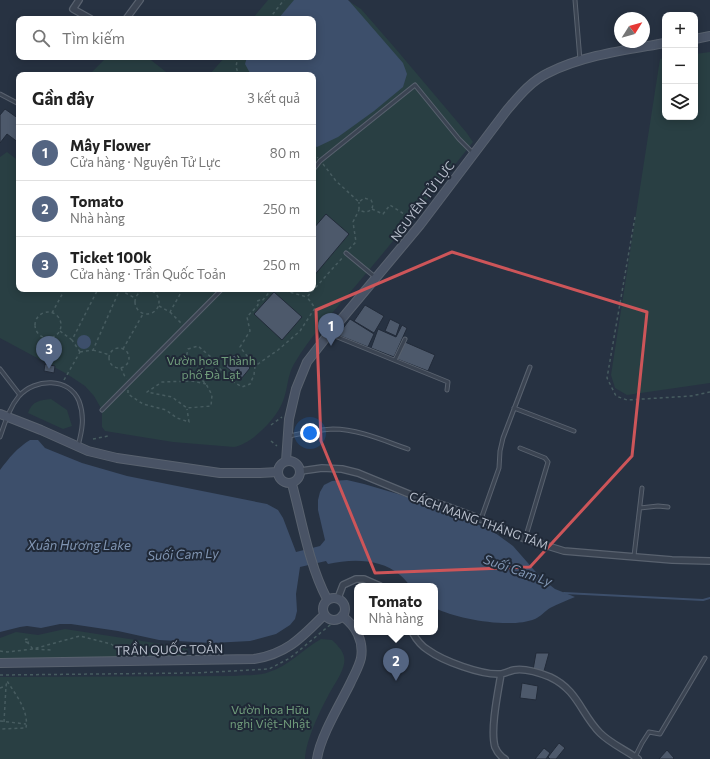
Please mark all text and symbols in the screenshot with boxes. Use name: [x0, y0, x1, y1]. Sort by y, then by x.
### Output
north arrow: [614, 12, 650, 48]
map controls: [662, 12, 698, 120]
button: +: [662, 12, 698, 48]
search box: [16, 16, 316, 60]
icon: search: [30, 27, 52, 49]
text: Tìm kiếm: [62, 29, 125, 47]
button: −: [662, 48, 698, 84]
button: layers: [662, 84, 698, 120]
text: Gần đây: [32, 88, 94, 109]
text: 3 kết quả: [247, 90, 300, 106]
text: Mây Flower: [70, 136, 151, 154]
text: 1: [42, 145, 48, 161]
text: 80 m: [270, 145, 300, 161]
text: Cửa hàng · Nguyên Tử Lực: [70, 154, 221, 170]
street label: NGUYÊN TỬ LỰC: [387, 158, 457, 244]
text: Tomato: [70, 192, 124, 210]
text: 2: [41, 201, 49, 217]
text: 250 m: [263, 201, 300, 217]
text: Nhà hàng: [70, 210, 125, 226]
text: Ticket 100k: [70, 248, 152, 266]
text: 3: [41, 257, 49, 273]
text: 250 m: [263, 257, 300, 273]
text: Cửa hàng · Trần Quốc Toản: [70, 266, 226, 282]
pin: 1: [318, 313, 344, 346]
pin: 3: [36, 336, 62, 369]
park label: Vườn hoa Thành phố Đà Lạt: [166, 353, 256, 381]
your location: [300, 423, 320, 443]
street label: CÁCH MẠNG THÁNG TÁM: [407, 488, 551, 552]
water label: Xuân Hương Lake: [26, 537, 131, 553]
water label: Suối Cam Ly: [147, 545, 220, 563]
water label: Suối Cam Ly: [482, 551, 556, 590]
popup: [354, 583, 438, 635]
text: Tomato: [368, 592, 422, 610]
text: Nhà hàng: [368, 610, 424, 626]
street label: TRẦN QUỐC TOẢN: [115, 640, 223, 657]
pin: 2: [383, 648, 409, 681]
park label: Vườn hoa Hữu nghị Việt-Nhật: [230, 702, 310, 730]

